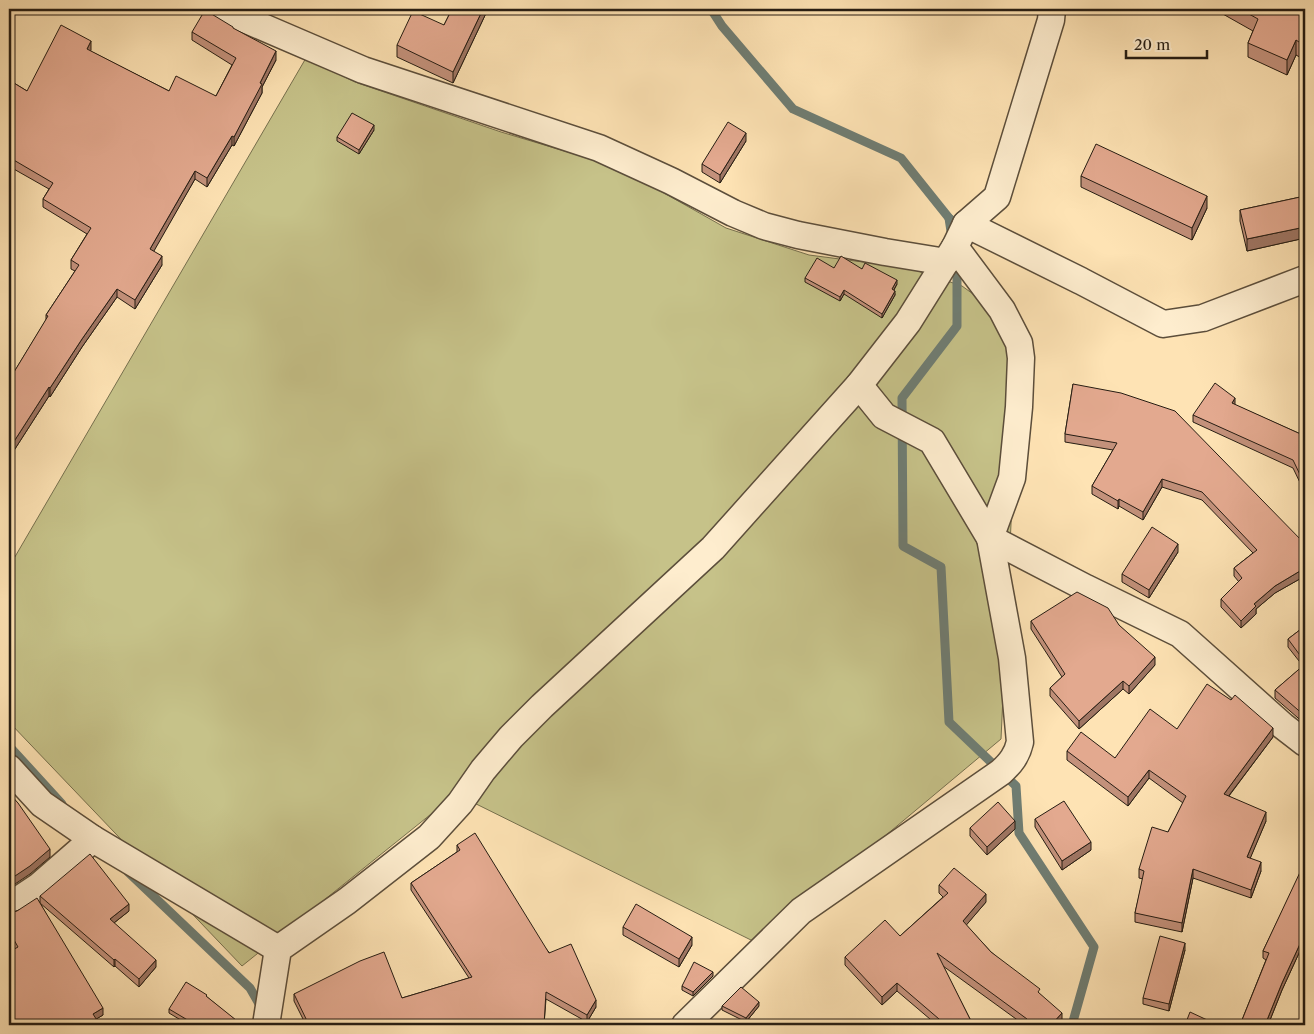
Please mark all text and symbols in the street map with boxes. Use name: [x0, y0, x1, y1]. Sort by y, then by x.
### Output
scale bar: [1126, 28, 1208, 60]
text: 20 m: [1134, 35, 1170, 54]

